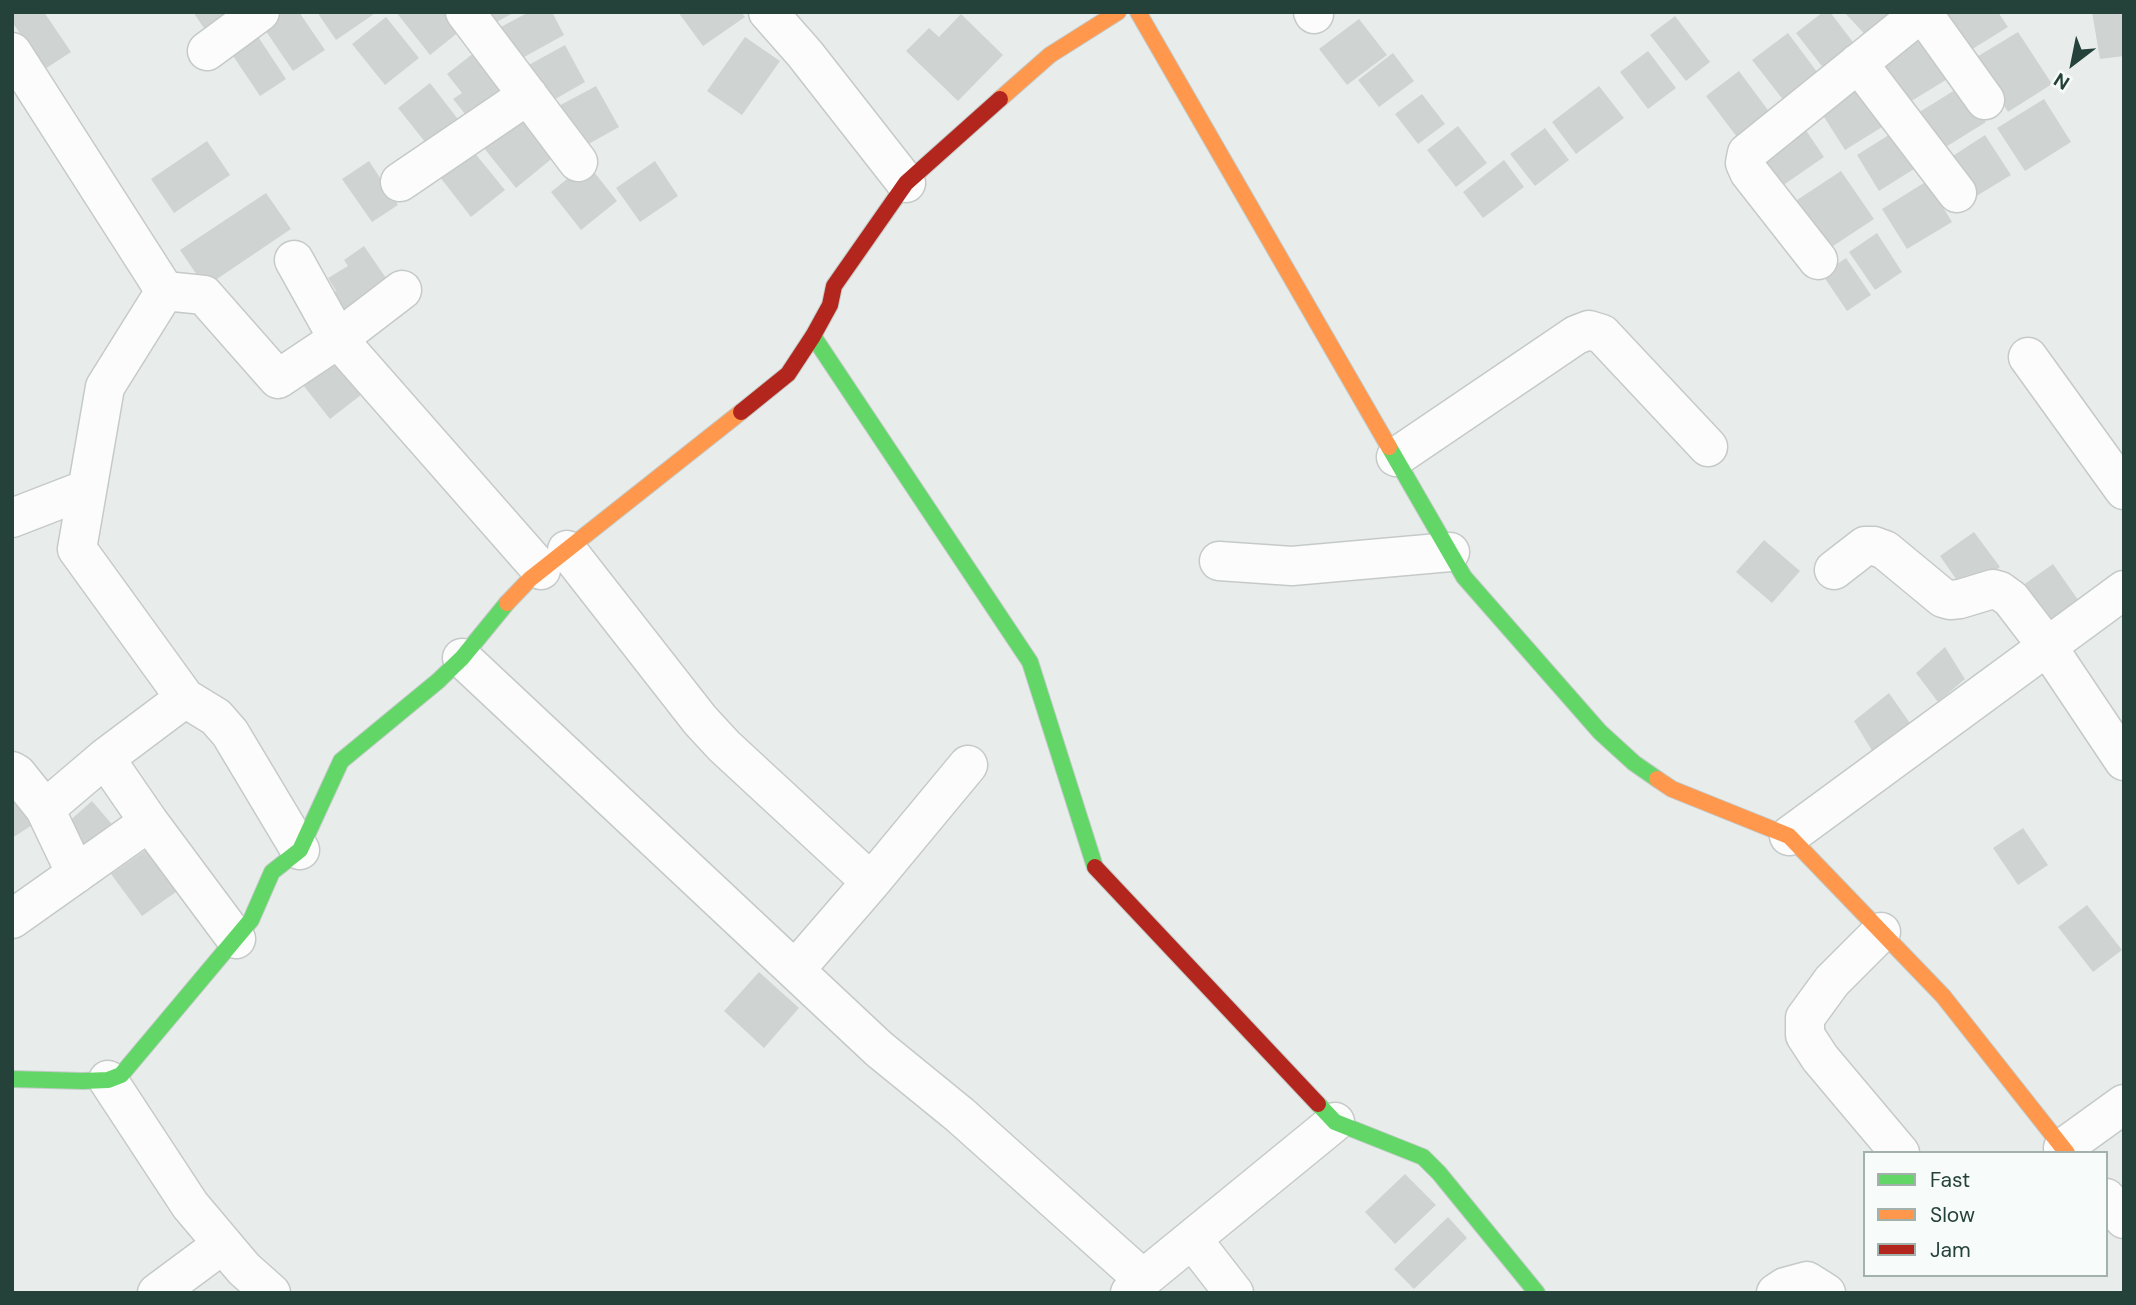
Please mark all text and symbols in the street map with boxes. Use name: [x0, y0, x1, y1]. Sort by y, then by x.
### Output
north arrow: [2038, 28, 2108, 98]
text: N: [2049, 67, 2074, 96]
legend: [1863, 1151, 2108, 1277]
text: Fast: [1930, 1166, 1970, 1194]
text: Slow: [1930, 1201, 1975, 1229]
text: Jam: [1930, 1236, 1971, 1264]

